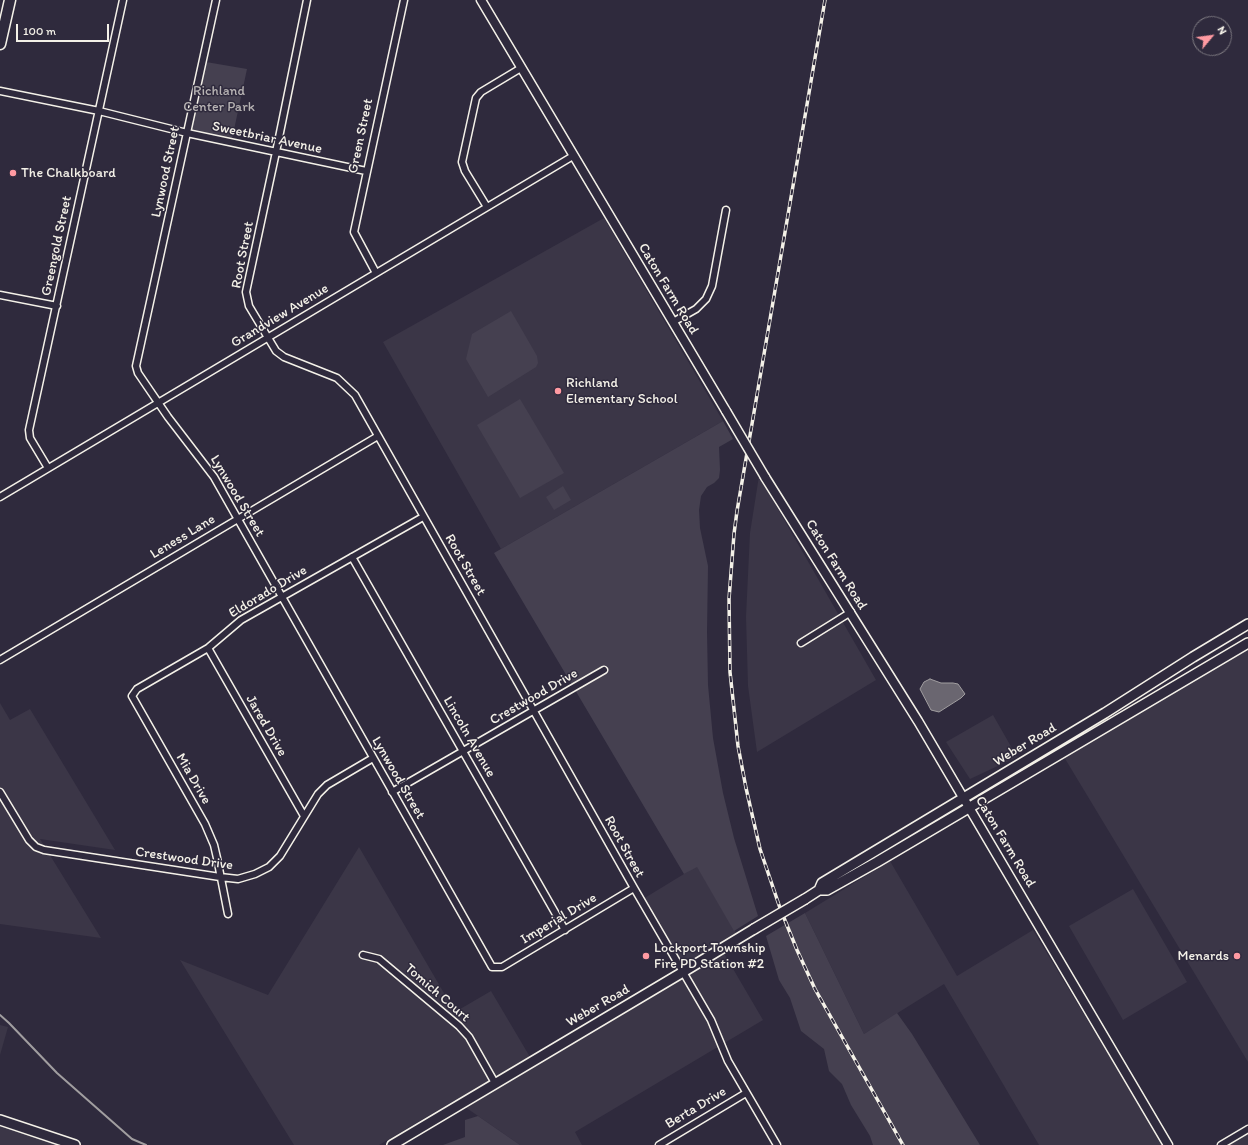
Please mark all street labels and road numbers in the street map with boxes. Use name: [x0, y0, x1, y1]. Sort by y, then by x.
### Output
street label: Green Street: [345, 97, 377, 175]
street label: Sweetbriar Avenue: [211, 118, 323, 158]
street label: Lynwood Street: [148, 125, 184, 219]
street label: Greengold Street: [38, 194, 76, 298]
street label: Root Street: [228, 220, 258, 290]
street label: Caton Farm Road: [634, 240, 702, 338]
street label: Grandview Avenue: [228, 280, 332, 352]
street label: Lynwood Street: [206, 452, 268, 540]
street label: Leness Lane: [147, 511, 219, 563]
street label: Caton Farm Road: [801, 517, 871, 613]
street label: Root Street: [441, 531, 489, 599]
street label: Eldorado Drive: [226, 562, 310, 622]
street label: Crestwood Drive: [487, 665, 581, 729]
street label: Jared Drive: [242, 692, 290, 760]
street label: Lincoln Avenue: [439, 693, 499, 781]
street label: Weber Road: [990, 720, 1060, 770]
street label: Lynwood Street: [368, 734, 428, 822]
street label: Mia Drive: [172, 750, 214, 808]
street label: Caton Farm Road: [971, 793, 1039, 891]
street label: Root Street: [600, 813, 648, 881]
street label: Crestwood Drive: [134, 844, 234, 874]
street label: Imperial Drive: [518, 890, 600, 948]
street label: Tomich Court: [401, 960, 473, 1026]
street label: Weber Road: [563, 981, 633, 1031]
street label: Berta Drive: [662, 1083, 730, 1133]

